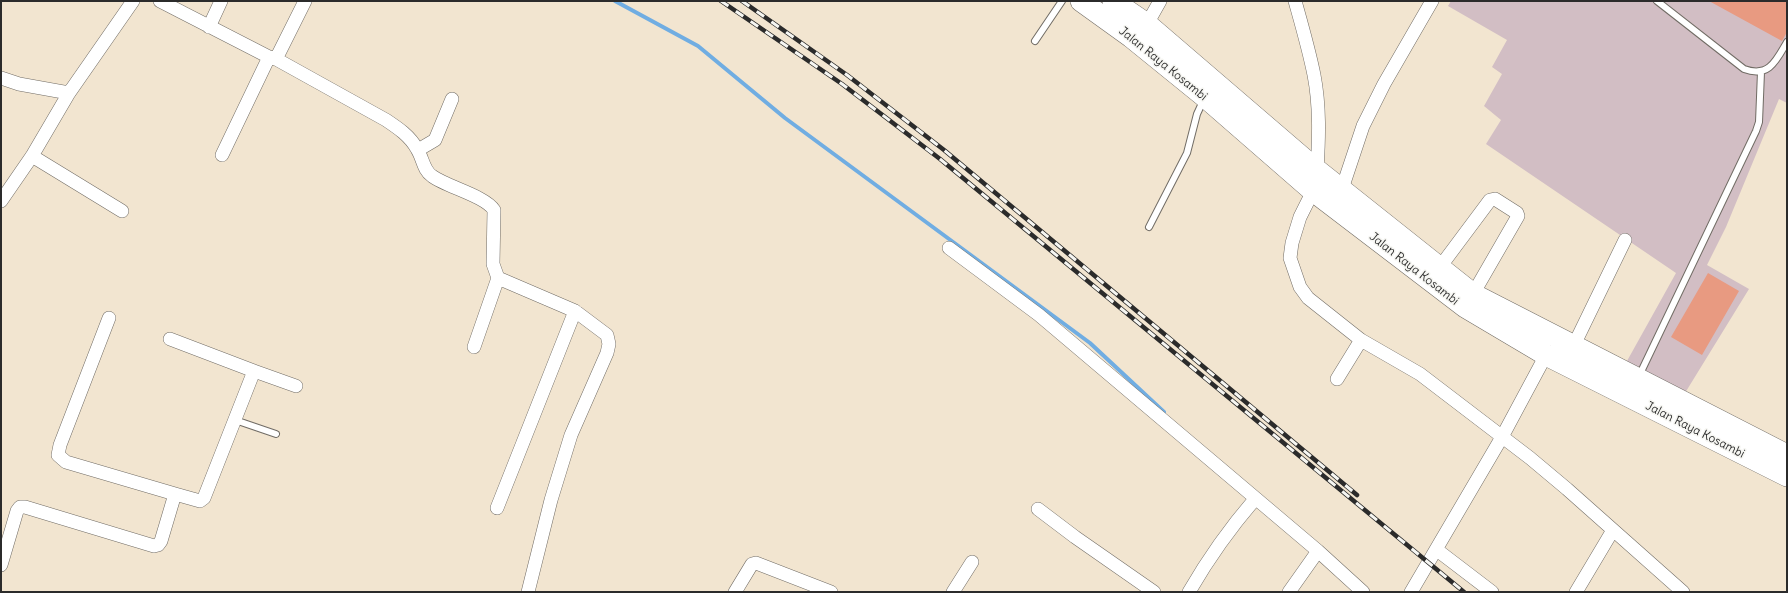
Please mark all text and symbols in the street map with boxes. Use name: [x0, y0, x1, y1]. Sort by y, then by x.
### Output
street label: Jalan Raya Kosambi: [1116, 24, 1210, 104]
street label: Jalan Raya Kosambi: [1366, 230, 1462, 308]
street label: Jalan Raya Kosambi: [1643, 399, 1747, 461]

